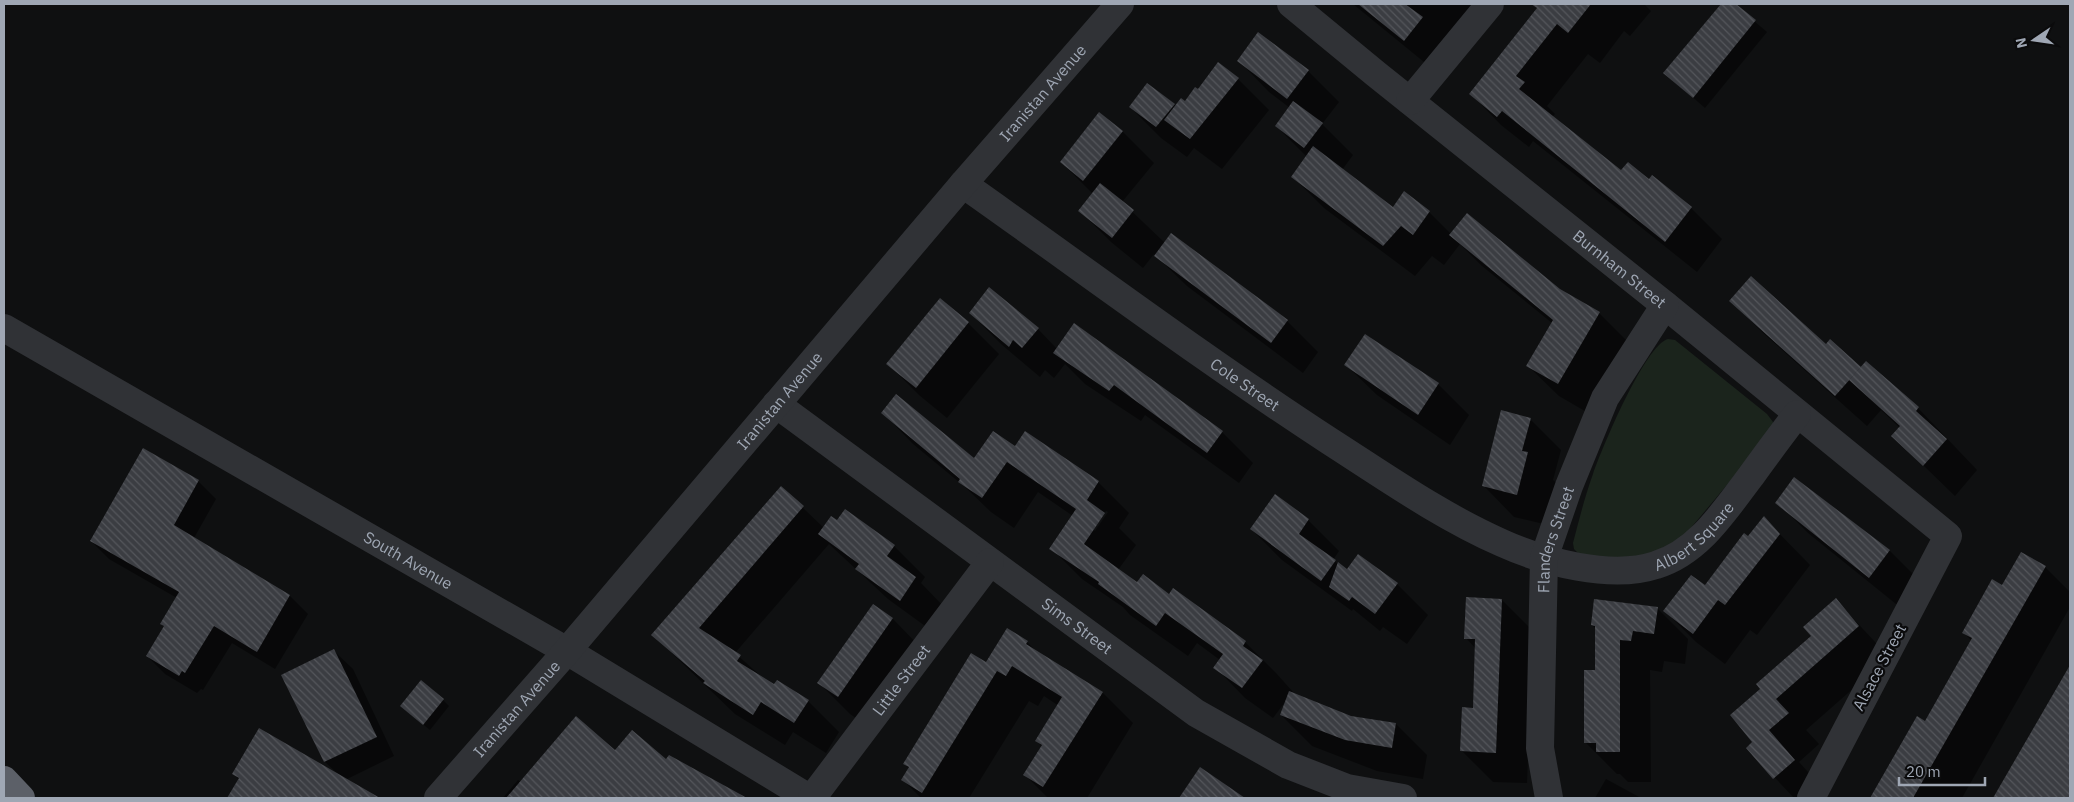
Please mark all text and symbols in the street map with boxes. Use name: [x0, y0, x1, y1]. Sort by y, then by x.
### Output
north arrow: [2009, 15, 2059, 65]
text: N: [2011, 36, 2031, 50]
street label: Iranistan Avenue: [995, 40, 1090, 145]
street label: Burnham Street: [1569, 225, 1670, 312]
street label: Iranistan Avenue: [732, 347, 827, 454]
street label: Cole Street: [1207, 353, 1284, 415]
street label: Flanders Street: [1533, 484, 1578, 593]
street label: Albert Square: [1652, 498, 1738, 575]
street label: South Avenue: [360, 527, 456, 593]
street label: Sims Street: [1038, 593, 1117, 658]
street label: Alsace Street: [1848, 620, 1910, 714]
street label: Little Street: [868, 640, 934, 719]
street label: Iranistan Avenue: [469, 656, 564, 761]
scale bar: [1899, 754, 1985, 786]
text: 20 m: [1906, 762, 1941, 781]

